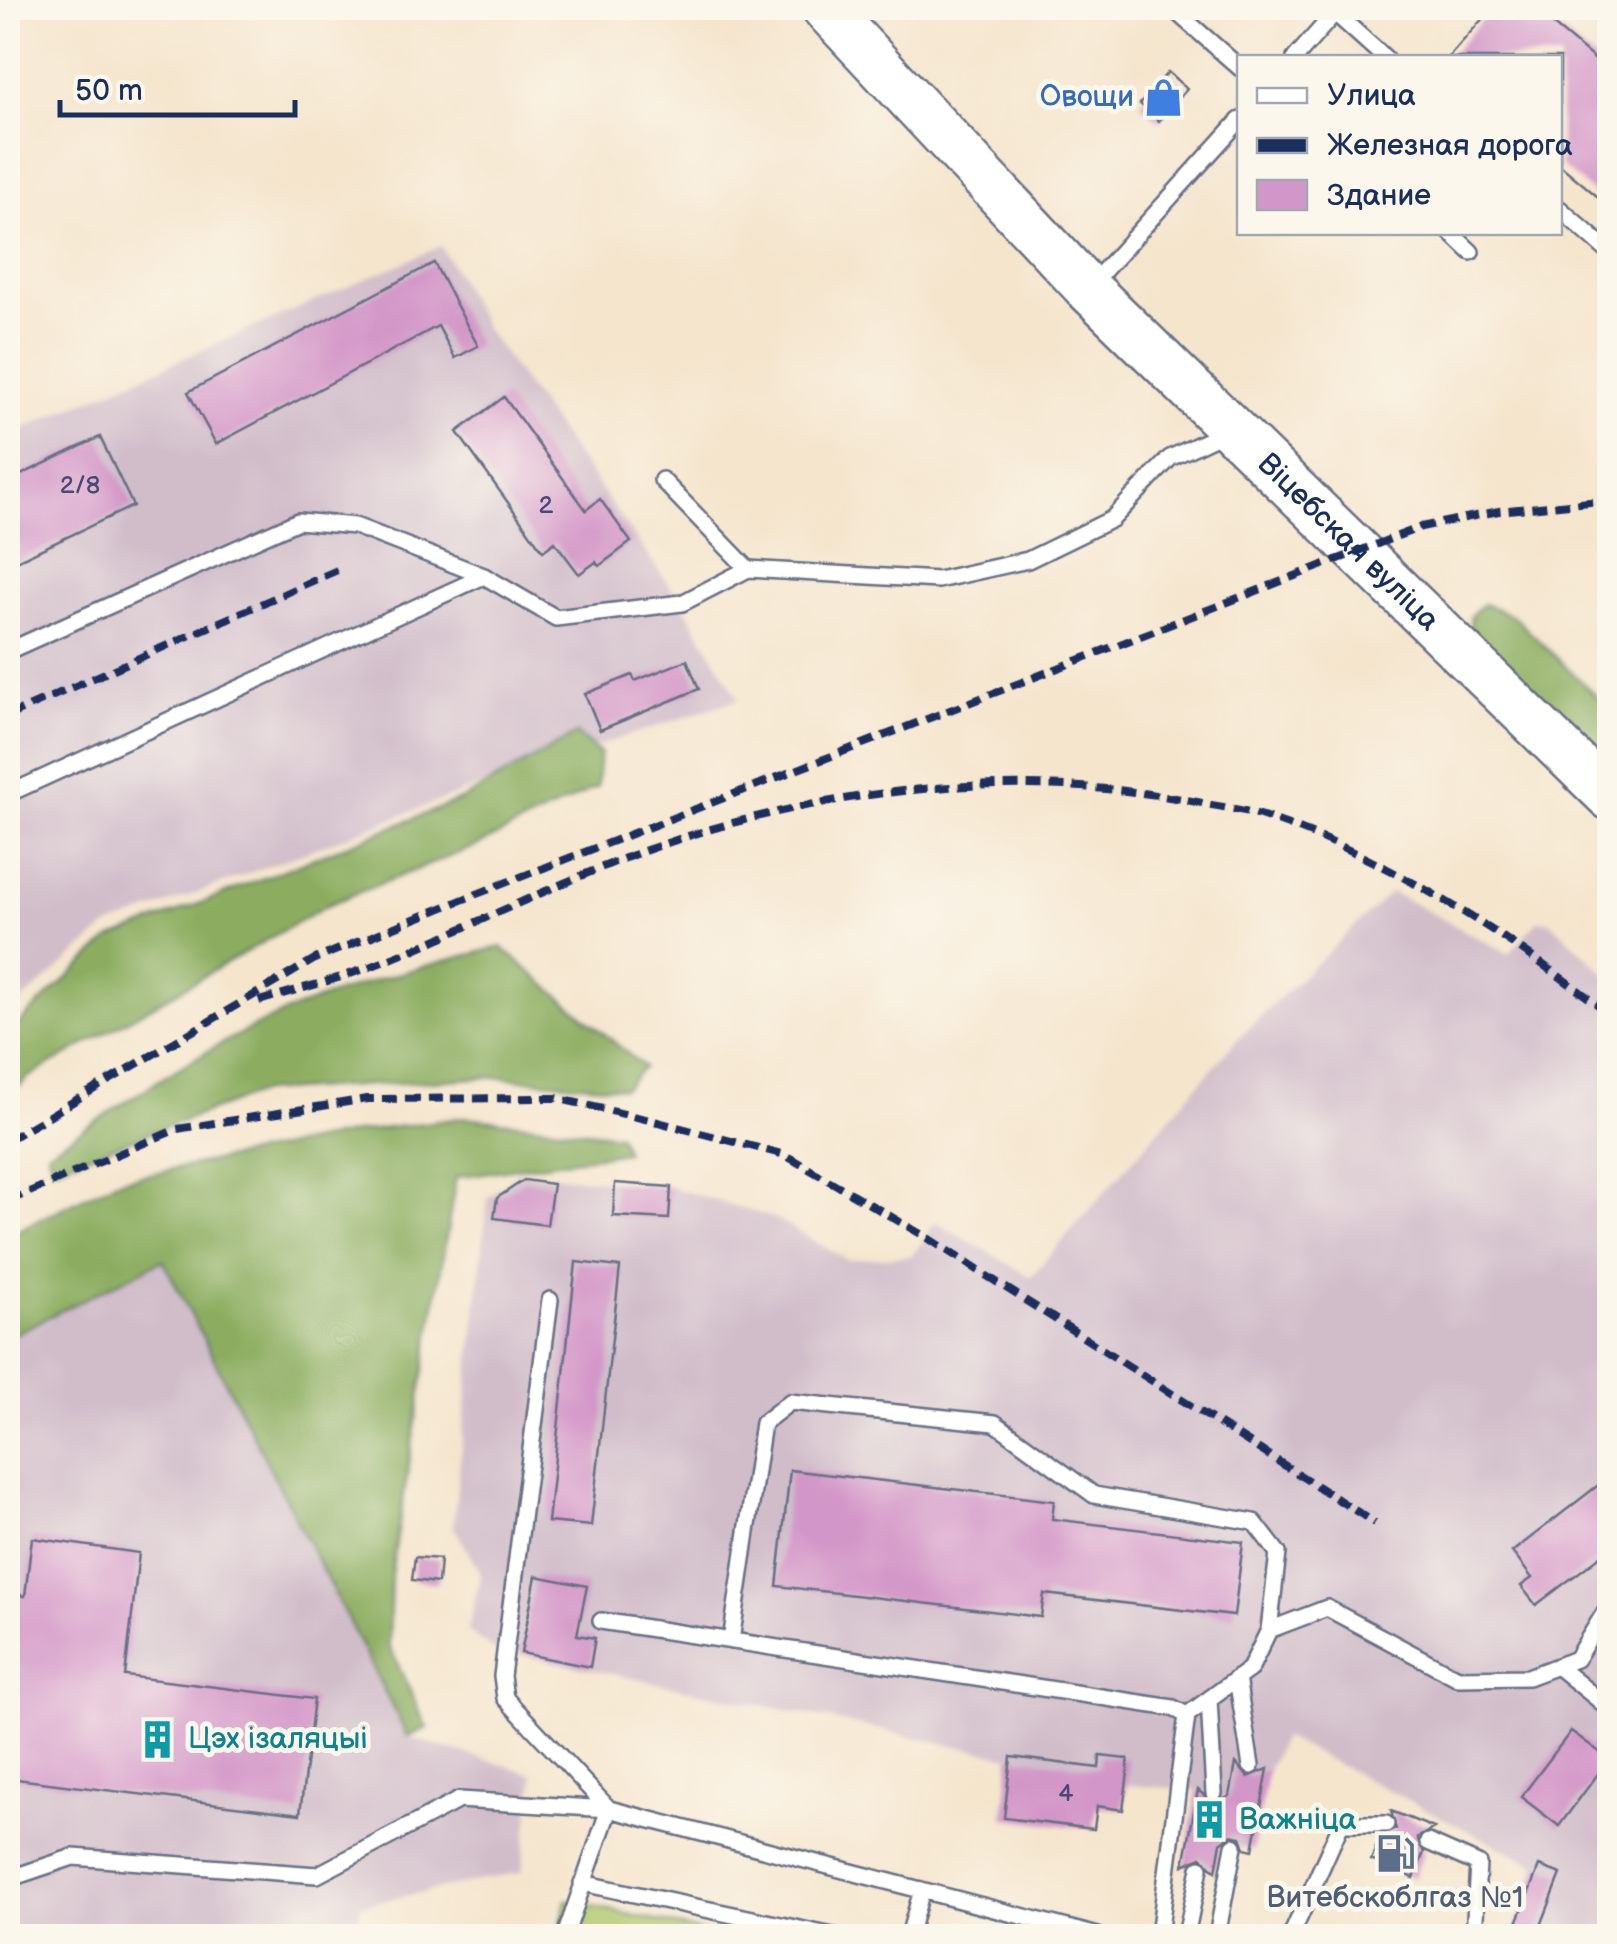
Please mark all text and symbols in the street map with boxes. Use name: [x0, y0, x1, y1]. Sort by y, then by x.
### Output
scale bar: [60, 55, 295, 117]
legend: [1237, 55, 1562, 235]
text: 50 m: [75, 73, 143, 109]
shop icon: Овощи: [1143, 76, 1185, 118]
text: Улица: [1327, 78, 1416, 114]
place label: Овощи: [1040, 79, 1134, 115]
text: Железная дорога: [1327, 128, 1573, 164]
text: Здание: [1327, 178, 1431, 214]
street label: Віцебская вуліца: [1250, 446, 1447, 639]
house number: 2/8: [60, 470, 100, 501]
house number: 2: [539, 490, 554, 521]
building icon: Цэх ізаляцыі: [137, 1718, 179, 1760]
place label: Цэх ізаляцыі: [188, 1721, 368, 1757]
house number: 4: [1058, 1778, 1074, 1809]
building icon: Важніца: [1188, 1799, 1230, 1841]
place label: Важніца: [1239, 1802, 1357, 1838]
fuel station icon: Витебскоблгаз №1: [1374, 1833, 1416, 1875]
place label: Витебскоблгаз №1: [1266, 1880, 1524, 1916]

